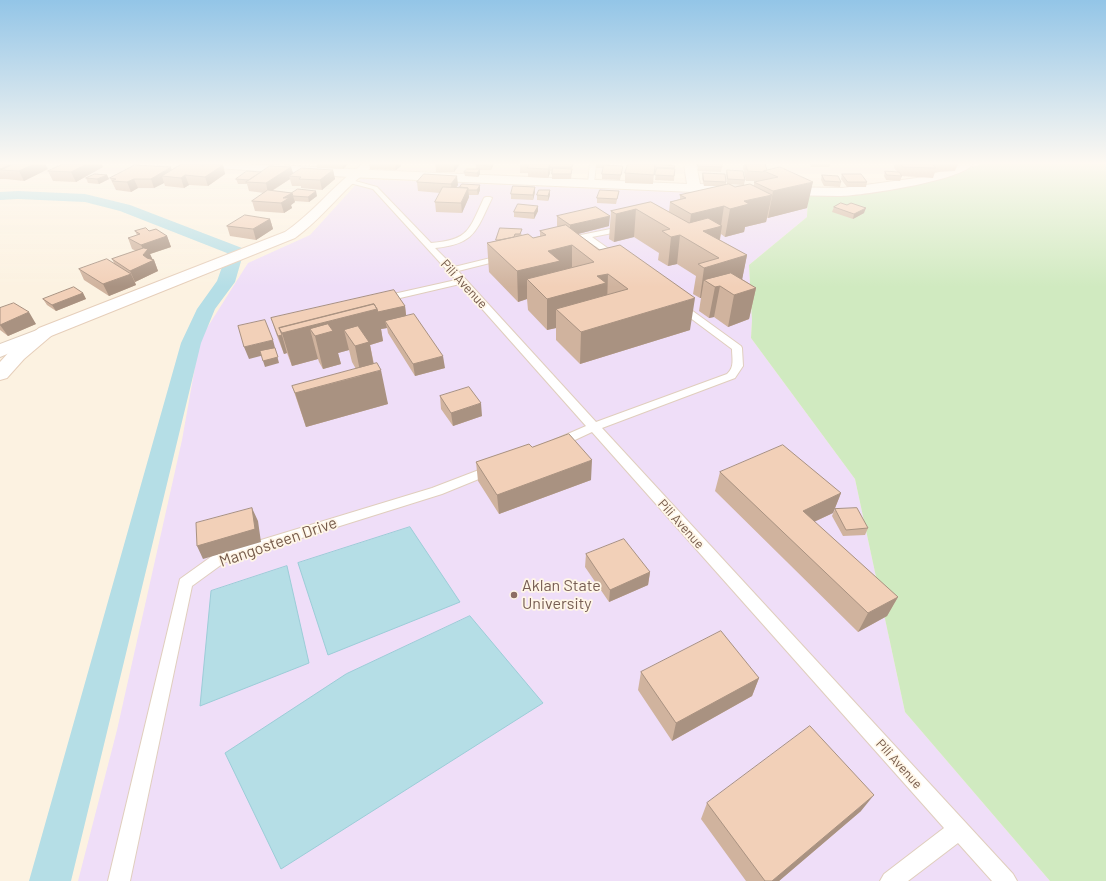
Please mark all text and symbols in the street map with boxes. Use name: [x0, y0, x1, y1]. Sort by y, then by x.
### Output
street label: Pili Avenue: [437, 256, 491, 312]
street label: Pili Avenue: [655, 496, 707, 552]
street label: Mangosteen Drive: [217, 513, 339, 571]
place label: Aklan State University: [522, 576, 601, 614]
marker: Aklan State University: [509, 590, 519, 600]
street label: Pili Avenue: [873, 736, 925, 792]

